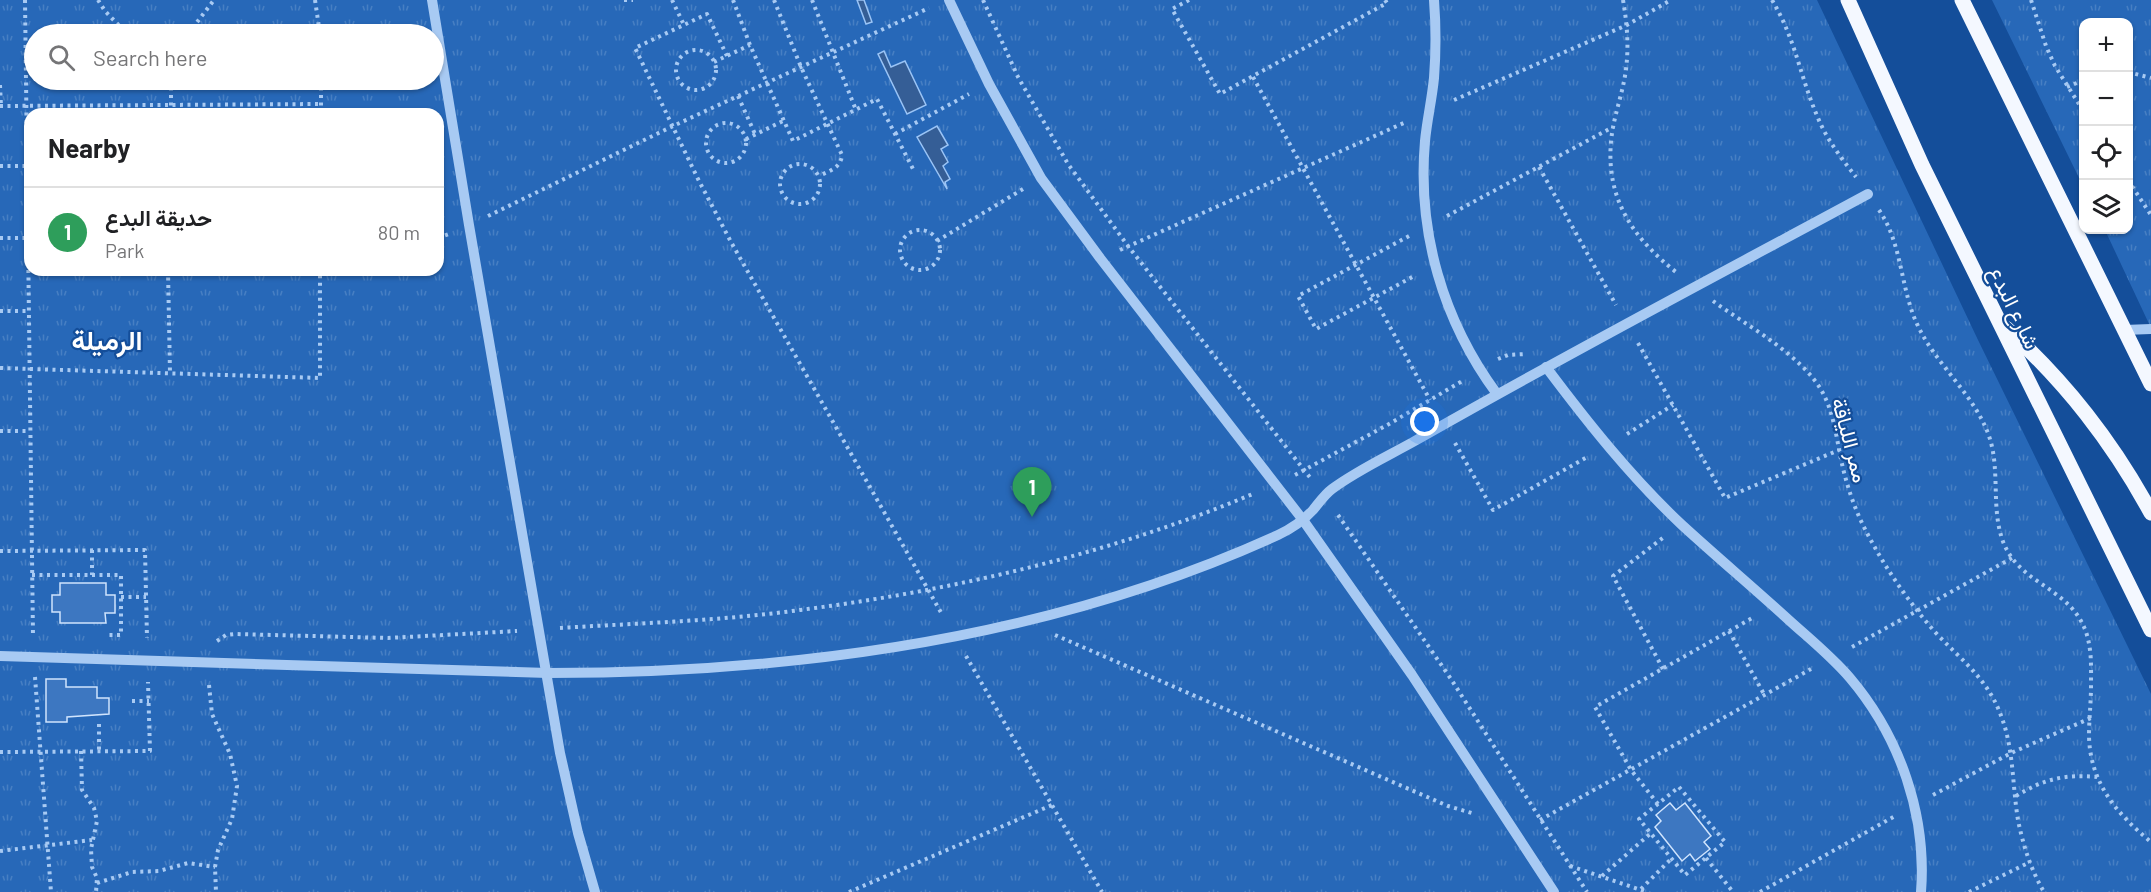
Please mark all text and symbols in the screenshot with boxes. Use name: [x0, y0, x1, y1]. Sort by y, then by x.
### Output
map controls: [2079, 18, 2133, 234]
button: +: [2079, 18, 2133, 72]
search box: [24, 24, 444, 90]
icon: search: [45, 41, 78, 74]
text: Search here: [93, 44, 207, 70]
button: −: [2079, 72, 2133, 126]
button: locate: [2079, 126, 2133, 180]
text: Nearby: [48, 132, 130, 163]
button: layers: [2079, 180, 2133, 234]
text: حديقة البدع: [105, 204, 212, 230]
text: 1: [64, 220, 71, 244]
text: 80 m: [378, 220, 420, 244]
text: Park: [105, 238, 144, 262]
street label: شارع البدع: [1982, 262, 2046, 354]
district label: الرميلة: [71, 323, 143, 358]
street label: ممر اللياقة: [1826, 395, 1874, 486]
your location: [1410, 407, 1439, 436]
pin: 1: [1012, 468, 1052, 517]

